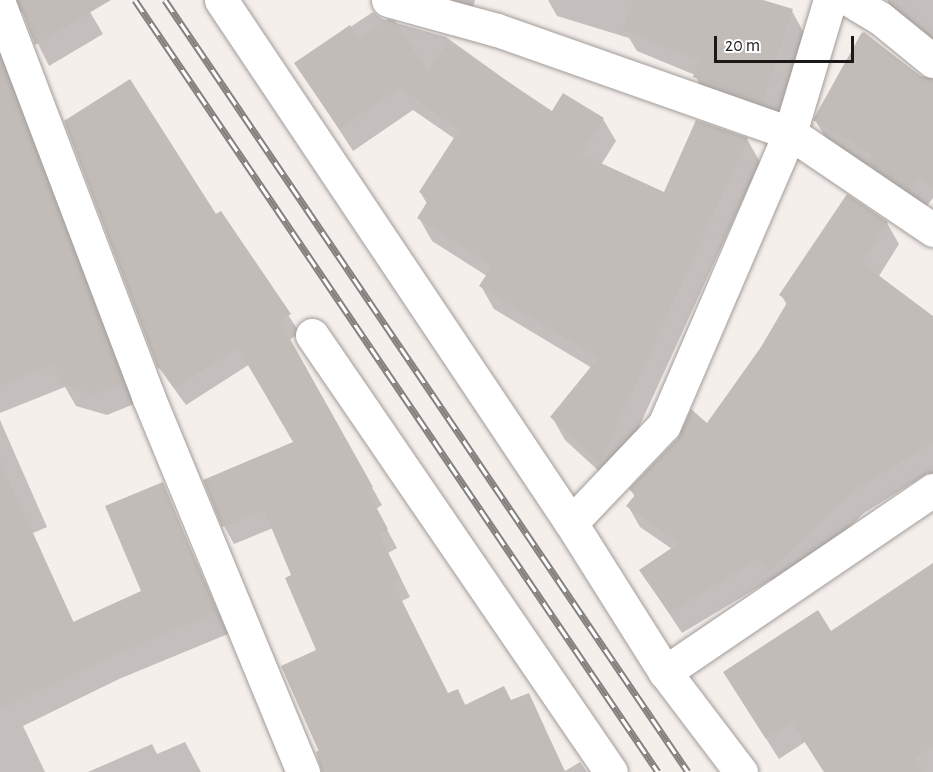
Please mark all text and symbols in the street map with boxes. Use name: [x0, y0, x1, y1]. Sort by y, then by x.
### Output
scale bar: [717, 24, 856, 62]
text: 20 m: [725, 37, 760, 55]

